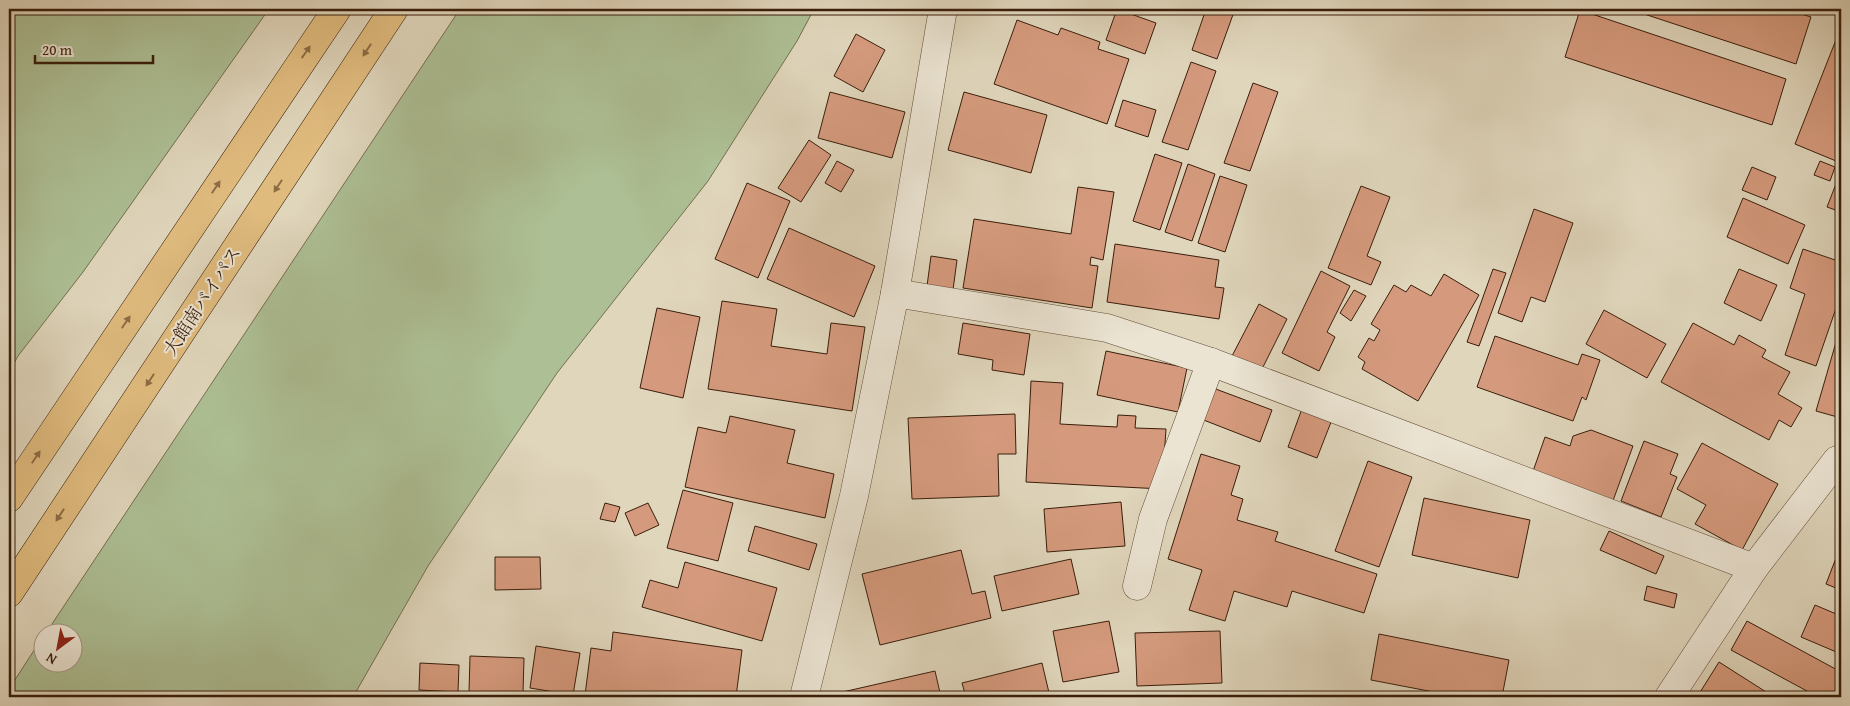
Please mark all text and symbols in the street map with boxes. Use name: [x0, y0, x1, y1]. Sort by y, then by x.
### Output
scale bar: [35, 32, 152, 64]
text: 20 m: [42, 39, 73, 60]
one-way arrow: [363, 43, 372, 56]
one-way arrow: [301, 45, 311, 59]
one-way arrow: [273, 179, 283, 192]
one-way arrow: [211, 180, 221, 194]
street label: 大館南バイパス: [156, 241, 248, 361]
one-way arrow: [121, 315, 131, 329]
one-way arrow: [145, 373, 155, 386]
one-way arrow: [31, 451, 41, 464]
one-way arrow: [56, 508, 65, 522]
north arrow: [32, 624, 82, 674]
text: N: [41, 648, 60, 670]

